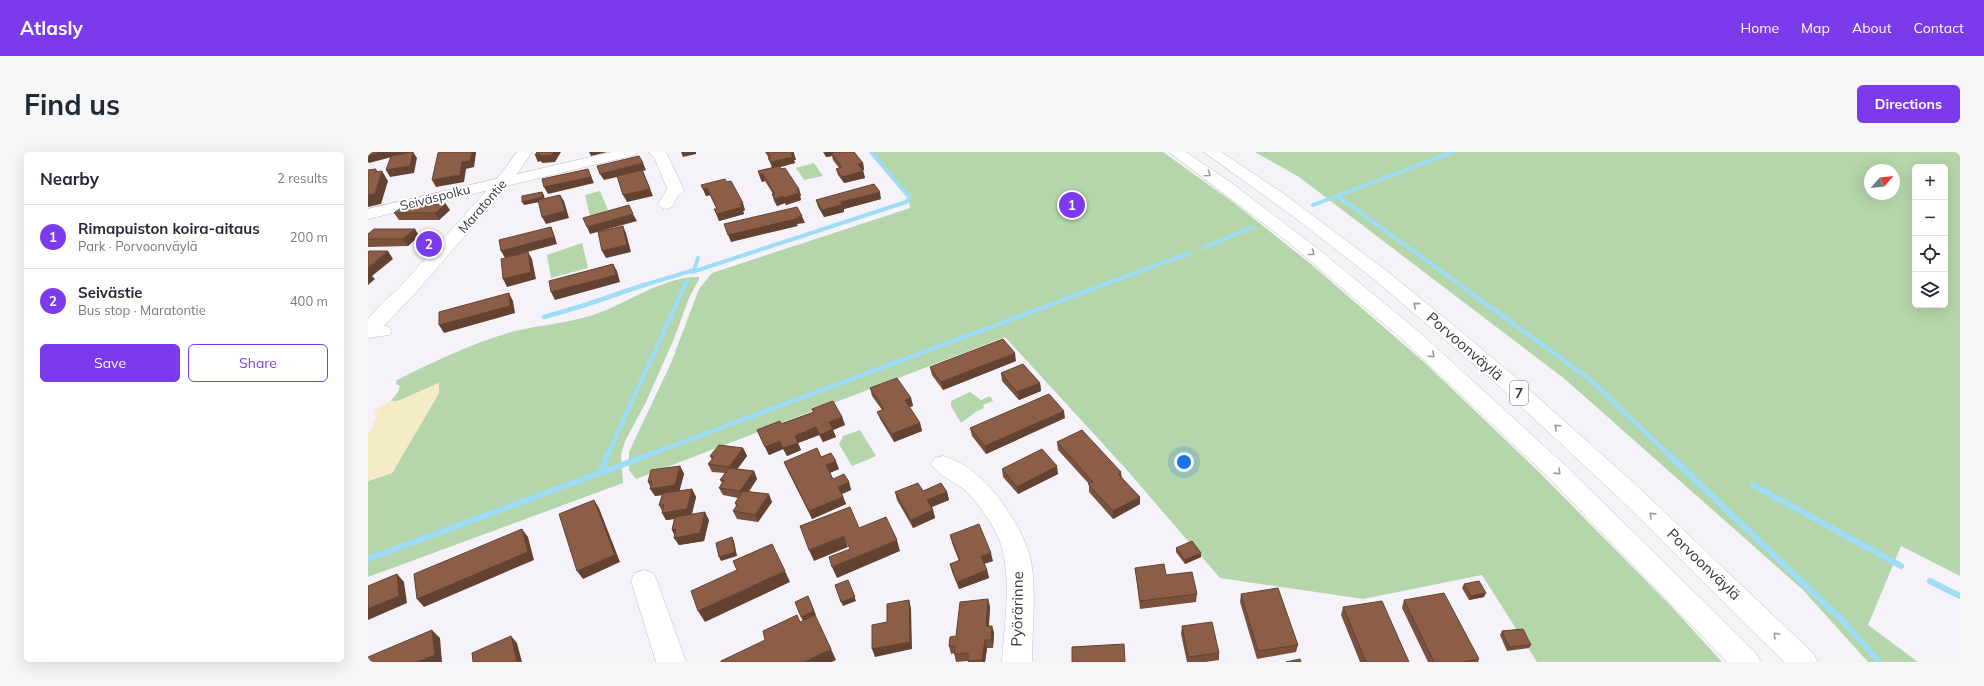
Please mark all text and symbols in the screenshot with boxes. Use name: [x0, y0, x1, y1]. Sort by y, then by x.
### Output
text: Atlasly: [20, 16, 83, 40]
text: Home: [1740, 19, 1779, 37]
text: Map: [1801, 19, 1830, 37]
text: About: [1852, 19, 1892, 37]
text: Contact: [1914, 19, 1964, 37]
button: Directions: [1857, 85, 1960, 123]
text: Find us: [24, 87, 120, 122]
north arrow: [1864, 164, 1900, 200]
map controls: [1912, 164, 1948, 308]
button: +: [1912, 164, 1948, 200]
text: Nearby: [40, 168, 99, 189]
one-way arrow: [1204, 169, 1211, 177]
text: 2 results: [277, 170, 328, 186]
street label: Maratontie: [454, 176, 510, 236]
street label: Seiväspolku: [398, 181, 472, 213]
pin: 1: [1059, 190, 1085, 220]
button: −: [1912, 200, 1948, 236]
text: Rimapuiston koira-aitaus: [78, 219, 260, 238]
text: 1: [49, 229, 57, 245]
text: 200 m: [290, 229, 328, 245]
pin: 2: [416, 229, 442, 259]
button: locate: [1912, 236, 1948, 272]
text: Park · Porvoonväylä: [78, 238, 198, 254]
one-way arrow: [1307, 248, 1315, 255]
button: layers: [1912, 272, 1948, 308]
text: Seivästie: [78, 283, 143, 302]
text: 2: [49, 293, 57, 309]
text: 400 m: [290, 293, 328, 309]
text: Bus stop · Maratontie: [78, 302, 206, 318]
one-way arrow: [1414, 302, 1421, 309]
street label: Porvoonväylä: [1423, 308, 1507, 384]
button: Save: [40, 344, 180, 382]
button: Share: [188, 344, 328, 382]
one-way arrow: [1427, 350, 1435, 358]
road number: 7: [1510, 381, 1528, 405]
one-way arrow: [1554, 424, 1562, 431]
your location: [1174, 452, 1194, 472]
one-way arrow: [1553, 467, 1561, 475]
one-way arrow: [1649, 512, 1657, 520]
street label: Porvoonväylä: [1663, 524, 1745, 604]
street label: Pyörärinne: [1007, 571, 1027, 647]
one-way arrow: [1773, 632, 1781, 639]

